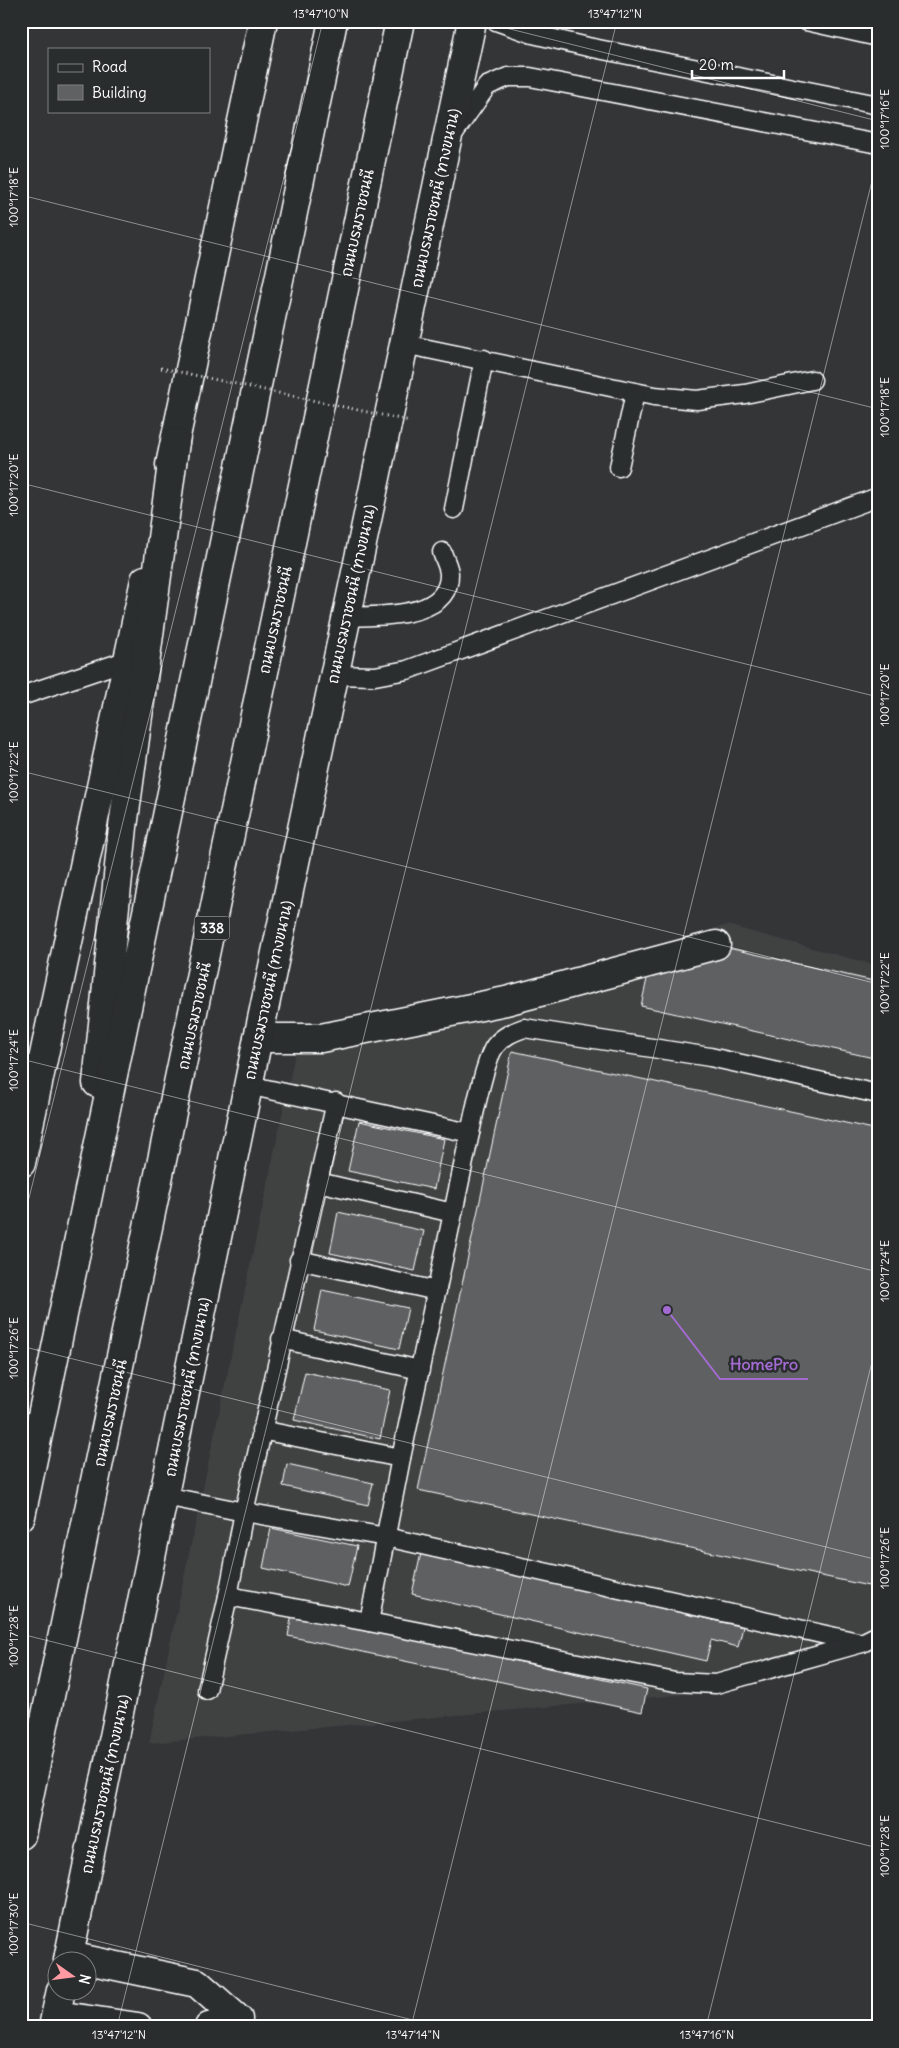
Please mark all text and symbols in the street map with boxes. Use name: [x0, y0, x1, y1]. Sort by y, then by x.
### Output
text: 13°47'10"N: [293, 6, 349, 21]
text: 13°47'12"N: [588, 6, 642, 21]
legend: [48, 48, 210, 112]
scale bar: [692, 48, 784, 80]
text: 20 m: [699, 55, 734, 74]
text: Road: [92, 57, 127, 76]
text: Building: [92, 83, 147, 102]
text: 100°17'16"E: [877, 89, 892, 149]
street label: ถนนบรมราชชนนี (ทางขนาน): [407, 107, 463, 289]
text: 100°17'18"E: [6, 167, 21, 227]
street label: ถนนบรมราชชนนี: [336, 168, 378, 278]
text: 100°17'18"E: [877, 377, 892, 437]
text: 100°17'20"E: [6, 453, 21, 517]
street label: ถนนบรมราชชนนี (ทางขนาน): [323, 503, 379, 685]
street label: ถนนบรมราชชนนี: [254, 565, 296, 675]
text: 100°17'20"E: [877, 663, 892, 727]
text: 100°17'22"E: [6, 741, 21, 803]
street label: ถนนบรมราชชนนี (ทางขนาน): [240, 899, 296, 1081]
road number: 338: [194, 916, 230, 940]
text: 100°17'22"E: [877, 952, 892, 1014]
street label: ถนนบรมราชชนนี: [173, 961, 215, 1071]
text: 100°17'24"E: [6, 1029, 21, 1091]
text: 100°17'24"E: [877, 1240, 892, 1302]
street label: ถนนบรมราชชนนี (ทางขนาน): [160, 1296, 214, 1478]
text: 100°17'26"E: [6, 1317, 21, 1379]
callout: HomePro: [720, 1348, 808, 1379]
text: HomePro: [730, 1354, 798, 1374]
street label: ถนนบรมราชชนนี: [89, 1358, 131, 1468]
text: 100°17'26"E: [877, 1527, 892, 1589]
text: 100°17'28"E: [6, 1605, 21, 1667]
street label: ถนนบรมราชชนนี (ทางขนาน): [77, 1693, 133, 1875]
text: 100°17'28"E: [877, 1815, 892, 1877]
text: 100°17'30"E: [6, 1892, 21, 1956]
north arrow: [48, 1950, 98, 2000]
text: N: [75, 1972, 95, 1986]
text: 13°47'12"N: [92, 2027, 146, 2042]
text: 13°47'14"N: [386, 2027, 440, 2042]
text: 13°47'16"N: [680, 2027, 734, 2042]

